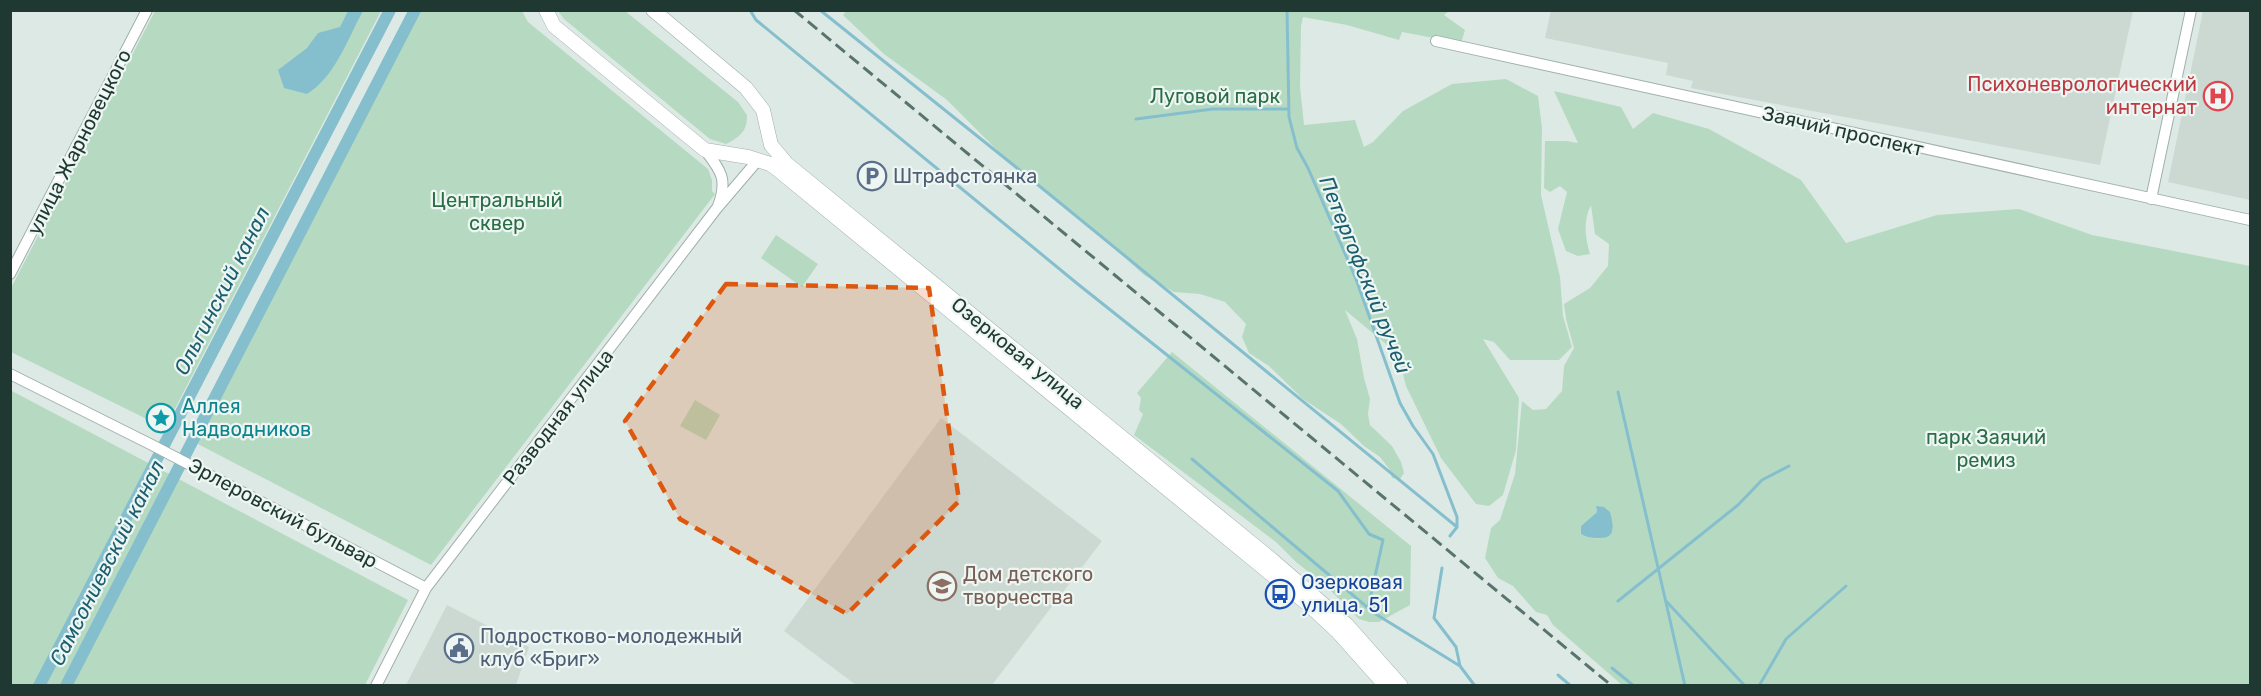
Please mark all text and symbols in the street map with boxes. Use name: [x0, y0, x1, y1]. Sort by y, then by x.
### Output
street label: улица Жарновецкого: [22, 45, 136, 239]
place label: Психоневрологический интернат: [1967, 72, 2197, 119]
hospital icon: Психоневрологический интернат: [2202, 80, 2234, 112]
park label: Луговой парк: [1150, 84, 1280, 108]
street label: Заячий проспект: [1760, 101, 1926, 161]
parking icon: Штрафстоянка: [856, 160, 888, 192]
place label: Штрафстоянка: [893, 164, 1037, 188]
water label: Петергофский ручей: [1314, 173, 1417, 377]
park label: Центральный сквер: [431, 188, 563, 235]
water label: Ольгинский канал: [168, 203, 275, 379]
street label: Озерковая улица: [947, 292, 1089, 414]
street label: Разводная улица: [498, 344, 618, 490]
place label: Аллея Надводников: [182, 394, 311, 441]
place icon: Аллея Надводников: [145, 402, 177, 434]
park label: парк Заячий ремиз: [1926, 425, 2046, 472]
street label: Эрлеровский бульвар: [184, 453, 382, 573]
water label: Самсониевский канал: [44, 456, 169, 670]
place label: Дом детского творчества: [963, 562, 1093, 609]
school or university icon: Дом детского творчества: [926, 570, 958, 602]
place label: Озерковая улица, 51: [1301, 570, 1403, 617]
bus stop icon: Озерковая улица, 51: [1264, 578, 1296, 610]
place label: Подростково-молодежный клуб «Бриг»: [480, 624, 742, 671]
public building icon: Подростково-молодежный клуб «Бриг»: [443, 632, 475, 664]

